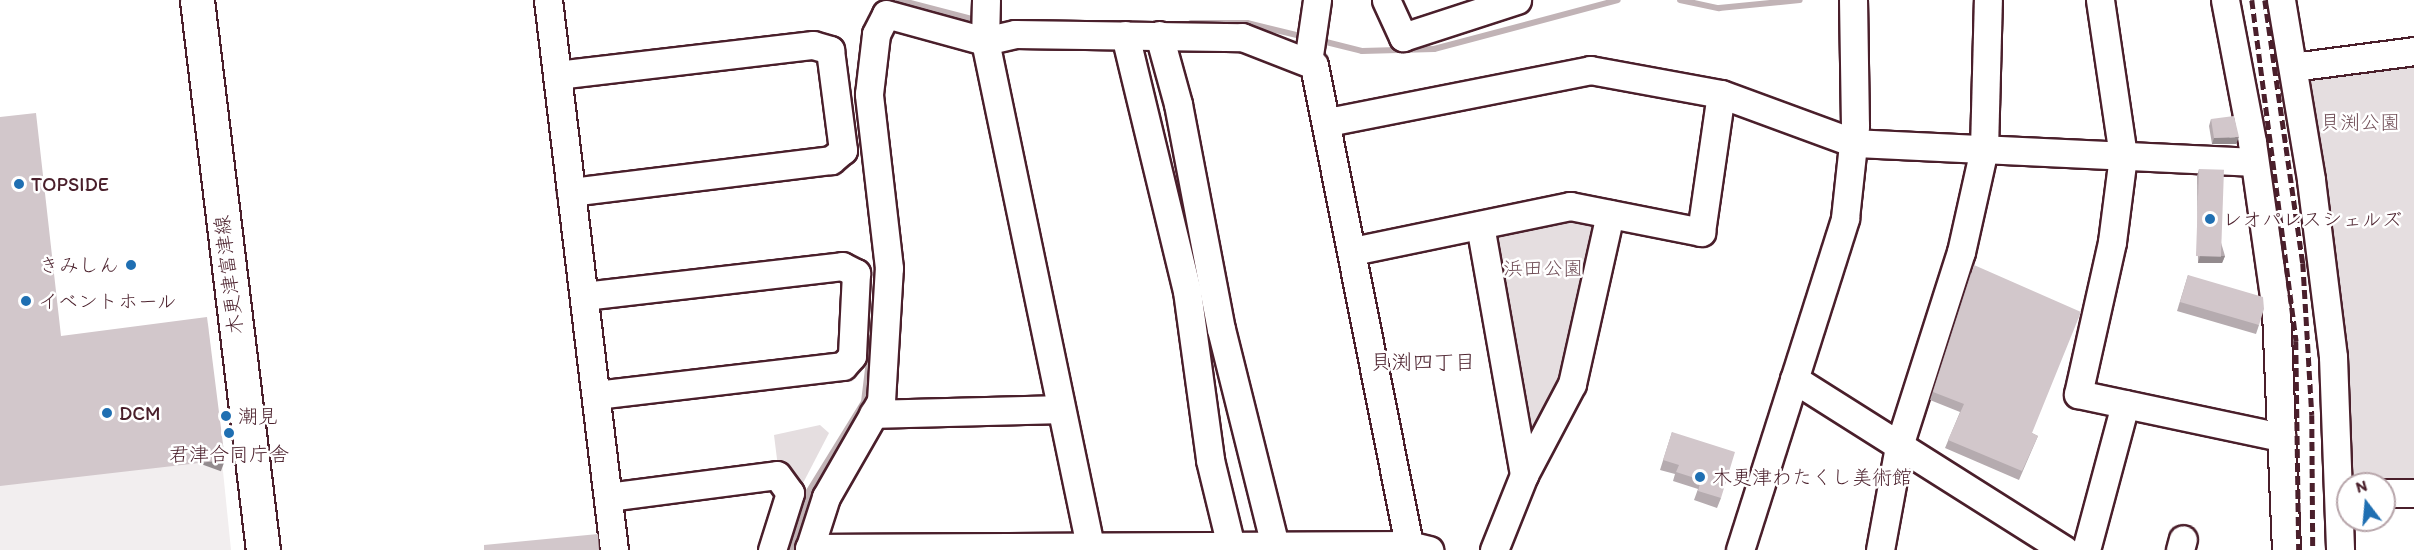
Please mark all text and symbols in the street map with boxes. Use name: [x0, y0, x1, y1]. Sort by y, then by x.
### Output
park label: 貝渕公園: [2320, 110, 2400, 134]
place label: TOPSIDE: [31, 172, 109, 196]
marker: TOPSIDE: [12, 177, 26, 191]
place label: レオパレスシェルズ: [2222, 207, 2402, 231]
marker: レオパレスシェルズ: [2203, 212, 2217, 226]
street label: 木更津富津線: [210, 214, 248, 336]
place label: きみしん: [39, 253, 119, 277]
park label: 浜田公園: [1503, 256, 1583, 280]
marker: きみしん: [124, 258, 138, 272]
place label: イベントホール: [38, 289, 178, 313]
marker: イベントホール: [19, 294, 33, 308]
district label: 貝渕四丁目: [1371, 349, 1475, 375]
place label: DCM: [119, 401, 161, 425]
place label: 潮見: [238, 404, 278, 428]
marker: DCM: [100, 406, 114, 420]
marker: 潮見: [219, 409, 233, 423]
marker: 君津合同庁舎: [222, 426, 236, 440]
place label: 君津合同庁舎: [169, 442, 289, 466]
place label: 木更津わたくし美術館: [1712, 465, 1912, 489]
marker: 木更津わたくし美術館: [1693, 470, 1707, 484]
north arrow: [2336, 472, 2396, 532]
text: N: [2354, 476, 2369, 497]

